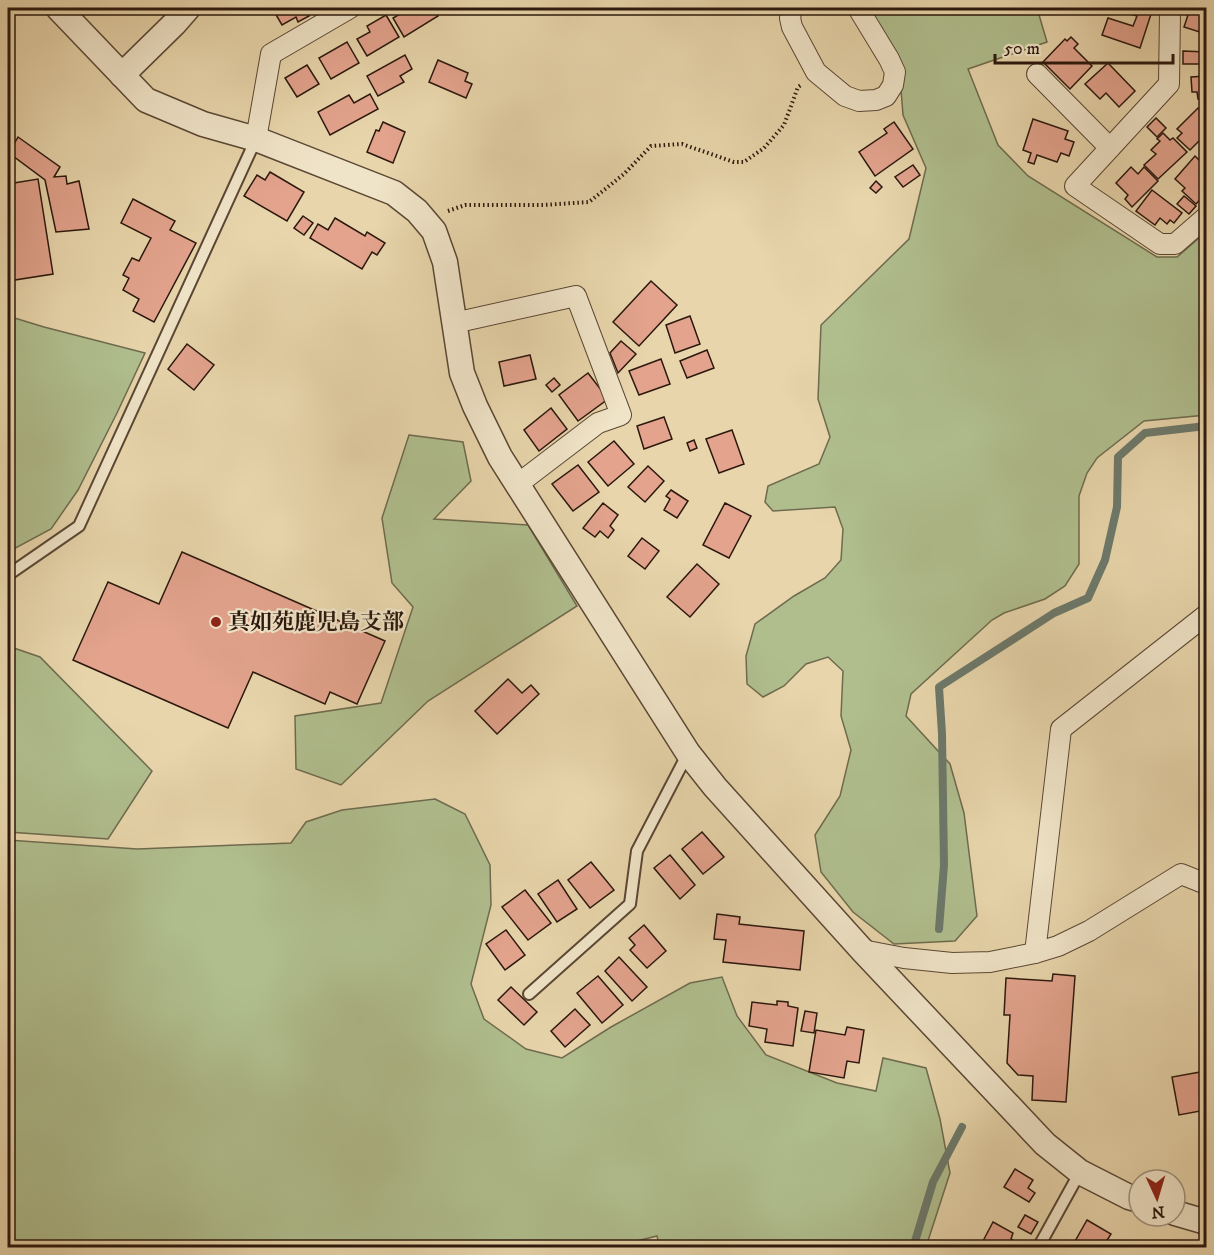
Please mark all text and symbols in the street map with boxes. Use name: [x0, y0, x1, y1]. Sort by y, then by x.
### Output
scale bar: [995, 27, 1174, 65]
text: 50 m: [1004, 38, 1040, 60]
place label: 真如苑鹿児島支部: [228, 609, 404, 636]
marker: 真如苑鹿児島支部: [209, 615, 223, 629]
north arrow: [1127, 1168, 1187, 1228]
text: N: [1151, 1202, 1165, 1222]

